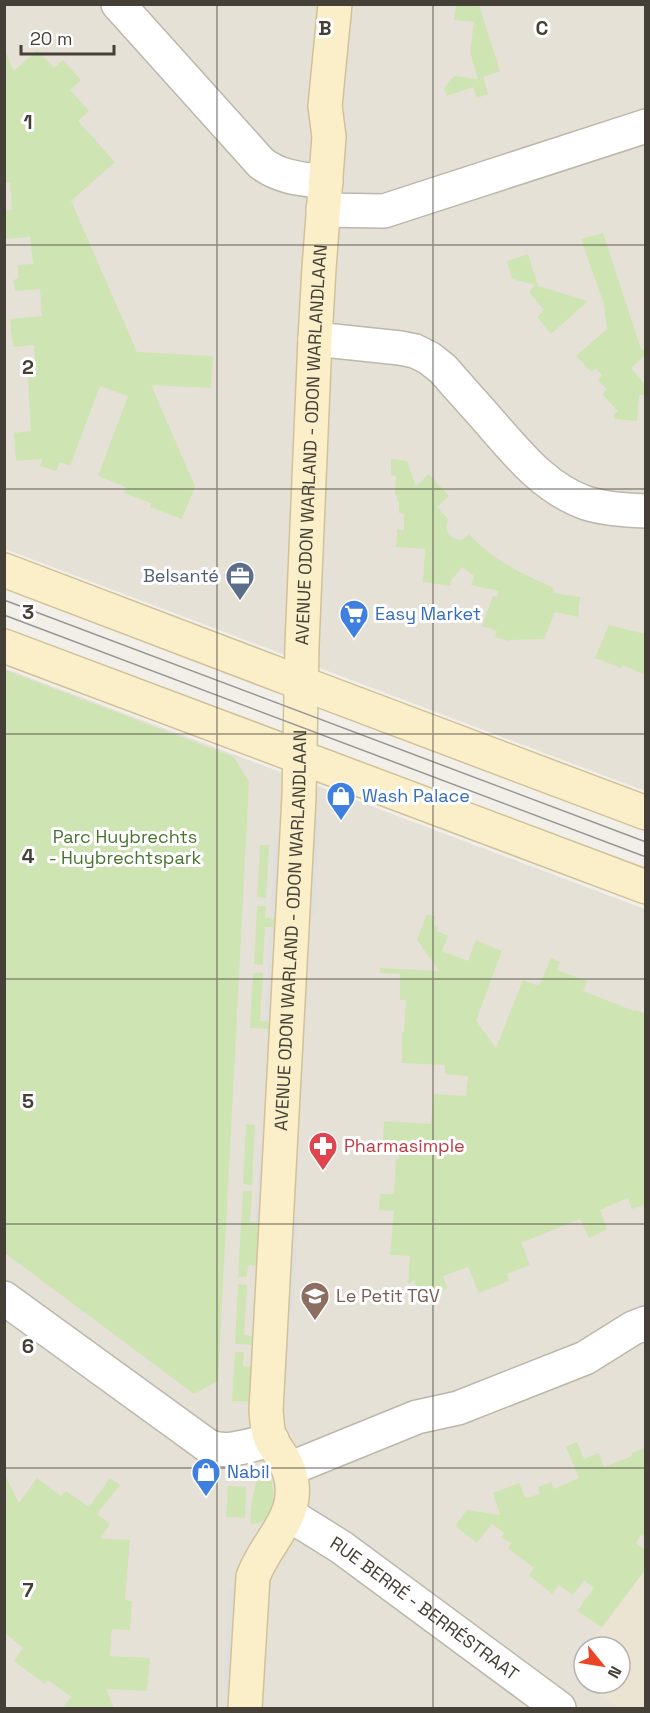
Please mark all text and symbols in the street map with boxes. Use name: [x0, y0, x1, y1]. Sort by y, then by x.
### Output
text: B: [318, 15, 332, 41]
text: C: [536, 15, 549, 41]
scale bar: [21, 18, 114, 56]
text: 20 m: [30, 27, 73, 50]
text: 1: [23, 109, 33, 135]
street label: AVENUE ODON WARLAND - ODON WARLANDLAAN: [290, 243, 332, 646]
text: 2: [22, 354, 34, 380]
office icon: Belsanté: [224, 560, 256, 602]
place label: Belsanté: [143, 564, 219, 587]
supermarket icon: Easy Market: [338, 598, 370, 640]
text: 3: [22, 599, 34, 625]
place label: Easy Market: [375, 602, 481, 625]
street label: AVENUE ODON WARLAND - ODON WARLANDLAAN: [269, 730, 311, 1131]
shop icon: Wash Palace: [325, 780, 357, 822]
place label: Wash Palace: [362, 784, 470, 807]
park label: Parc Huybrechts - Huybrechtspark: [49, 825, 202, 869]
text: 4: [22, 843, 35, 869]
text: 5: [22, 1088, 34, 1114]
pharmacy icon: Pharmasimple: [307, 1130, 339, 1172]
place label: Pharmasimple: [344, 1134, 465, 1157]
school or university icon: Le Petit TGV: [299, 1280, 331, 1322]
place label: Le Petit TGV: [336, 1284, 440, 1307]
text: 6: [22, 1333, 34, 1359]
shop icon: Nabil: [190, 1456, 222, 1498]
place label: Nabil: [227, 1460, 270, 1483]
street label: RUE BERRÉ - BERRÉSTRAAT: [326, 1531, 524, 1686]
text: 7: [22, 1577, 34, 1603]
north arrow: [572, 1635, 632, 1695]
text: N: [603, 1662, 626, 1682]

